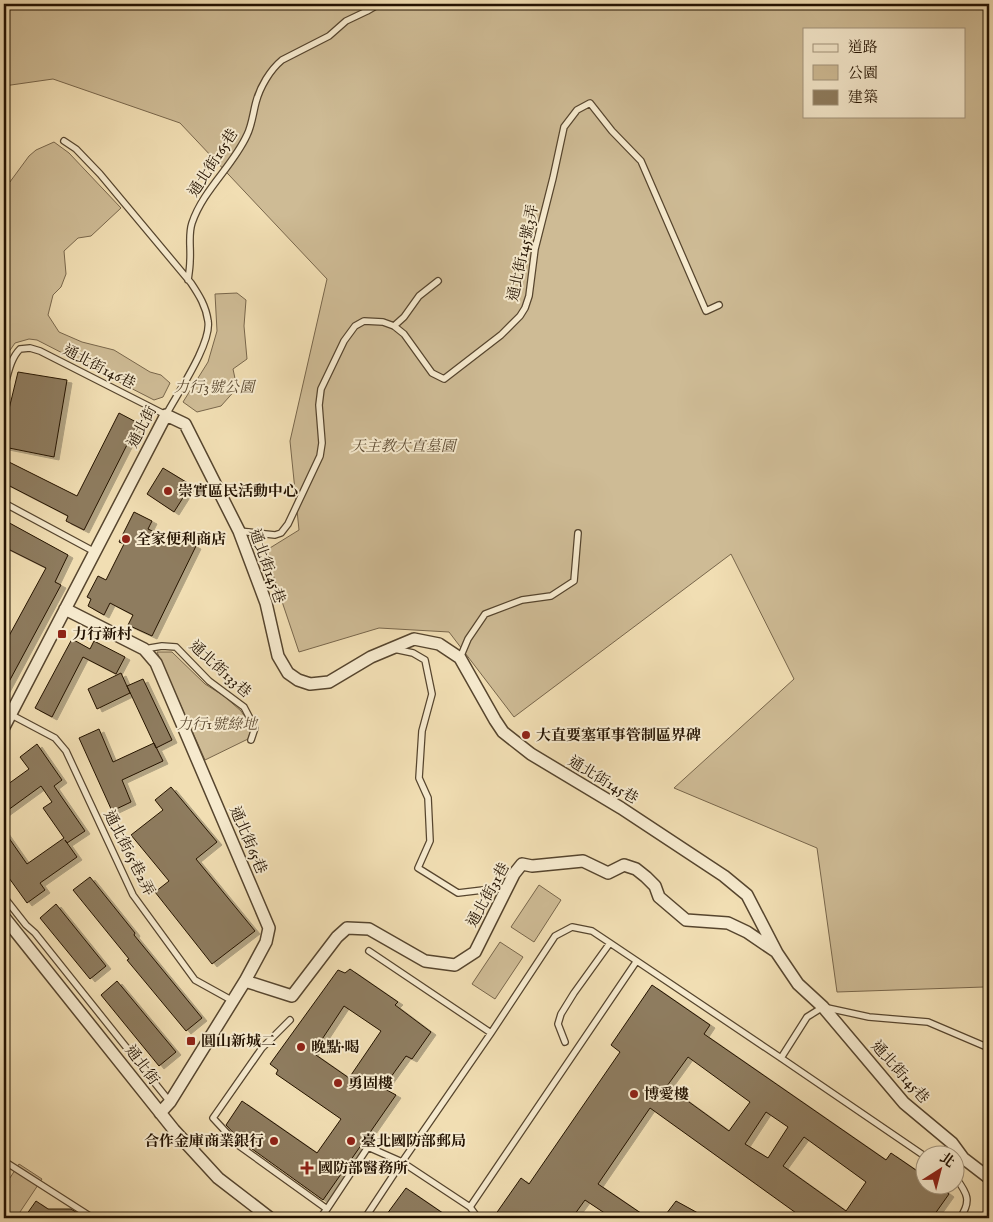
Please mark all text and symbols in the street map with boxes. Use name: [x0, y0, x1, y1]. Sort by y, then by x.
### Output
legend: [803, 28, 966, 118]
text: 道路: [848, 38, 878, 57]
text: 公園: [848, 64, 878, 83]
text: 建築: [848, 88, 878, 107]
street label: 通北街165巷: [184, 125, 242, 201]
street label: 通北街145號3弄: [503, 203, 543, 303]
street label: 通北街146巷: [59, 341, 139, 393]
park label: 力行3號公園: [174, 378, 256, 397]
street label: 通北街: [123, 403, 161, 451]
park label: 天主教大直墓園: [350, 437, 457, 456]
place label: 崇實區民活動中心: [178, 482, 298, 501]
marker: 崇實區民活動中心: [162, 485, 174, 497]
street label: 通北街145巷: [245, 526, 289, 606]
place label: 全家便利商店: [136, 530, 226, 549]
marker: 全家便利商店: [120, 533, 132, 545]
place label: 力行新村: [72, 625, 132, 644]
marker: 力行新村: [56, 628, 68, 640]
street label: 通北街133巷: [185, 636, 255, 702]
park label: 力行1號綠地: [177, 715, 259, 734]
place label: 大直要塞軍事管制區界碑: [536, 726, 701, 745]
marker: 大直要塞軍事管制區界碑: [520, 729, 532, 741]
street label: 通北街145巷: [565, 752, 641, 808]
street label: 通北街65巷: [225, 803, 271, 877]
street label: 通北街65巷2弄: [99, 807, 159, 899]
street label: 通北街31巷: [462, 859, 514, 931]
place label: 圓山新城二: [201, 1032, 276, 1051]
marker: 圓山新城二: [185, 1035, 197, 1047]
street label: 通北街145巷: [867, 1037, 933, 1107]
place label: 晚點·喝: [311, 1038, 359, 1057]
street label: 通北街: [121, 1041, 163, 1089]
marker: 晚點·喝: [295, 1041, 307, 1053]
place label: 勇固樓: [348, 1074, 393, 1093]
marker: 勇固樓: [332, 1077, 344, 1089]
place label: 博愛樓: [644, 1085, 689, 1104]
marker: 博愛樓: [628, 1088, 640, 1100]
place label: 合作金庫商業銀行: [144, 1132, 264, 1151]
place label: 臺北國防部郵局: [361, 1132, 466, 1151]
marker: 合作金庫商業銀行: [268, 1135, 280, 1147]
marker: 臺北國防部郵局: [345, 1135, 357, 1147]
north arrow: [916, 1144, 966, 1194]
text: 北: [936, 1149, 958, 1172]
place label: 國防部醫務所: [318, 1159, 408, 1178]
marker: 國防部醫務所: [300, 1161, 314, 1175]

